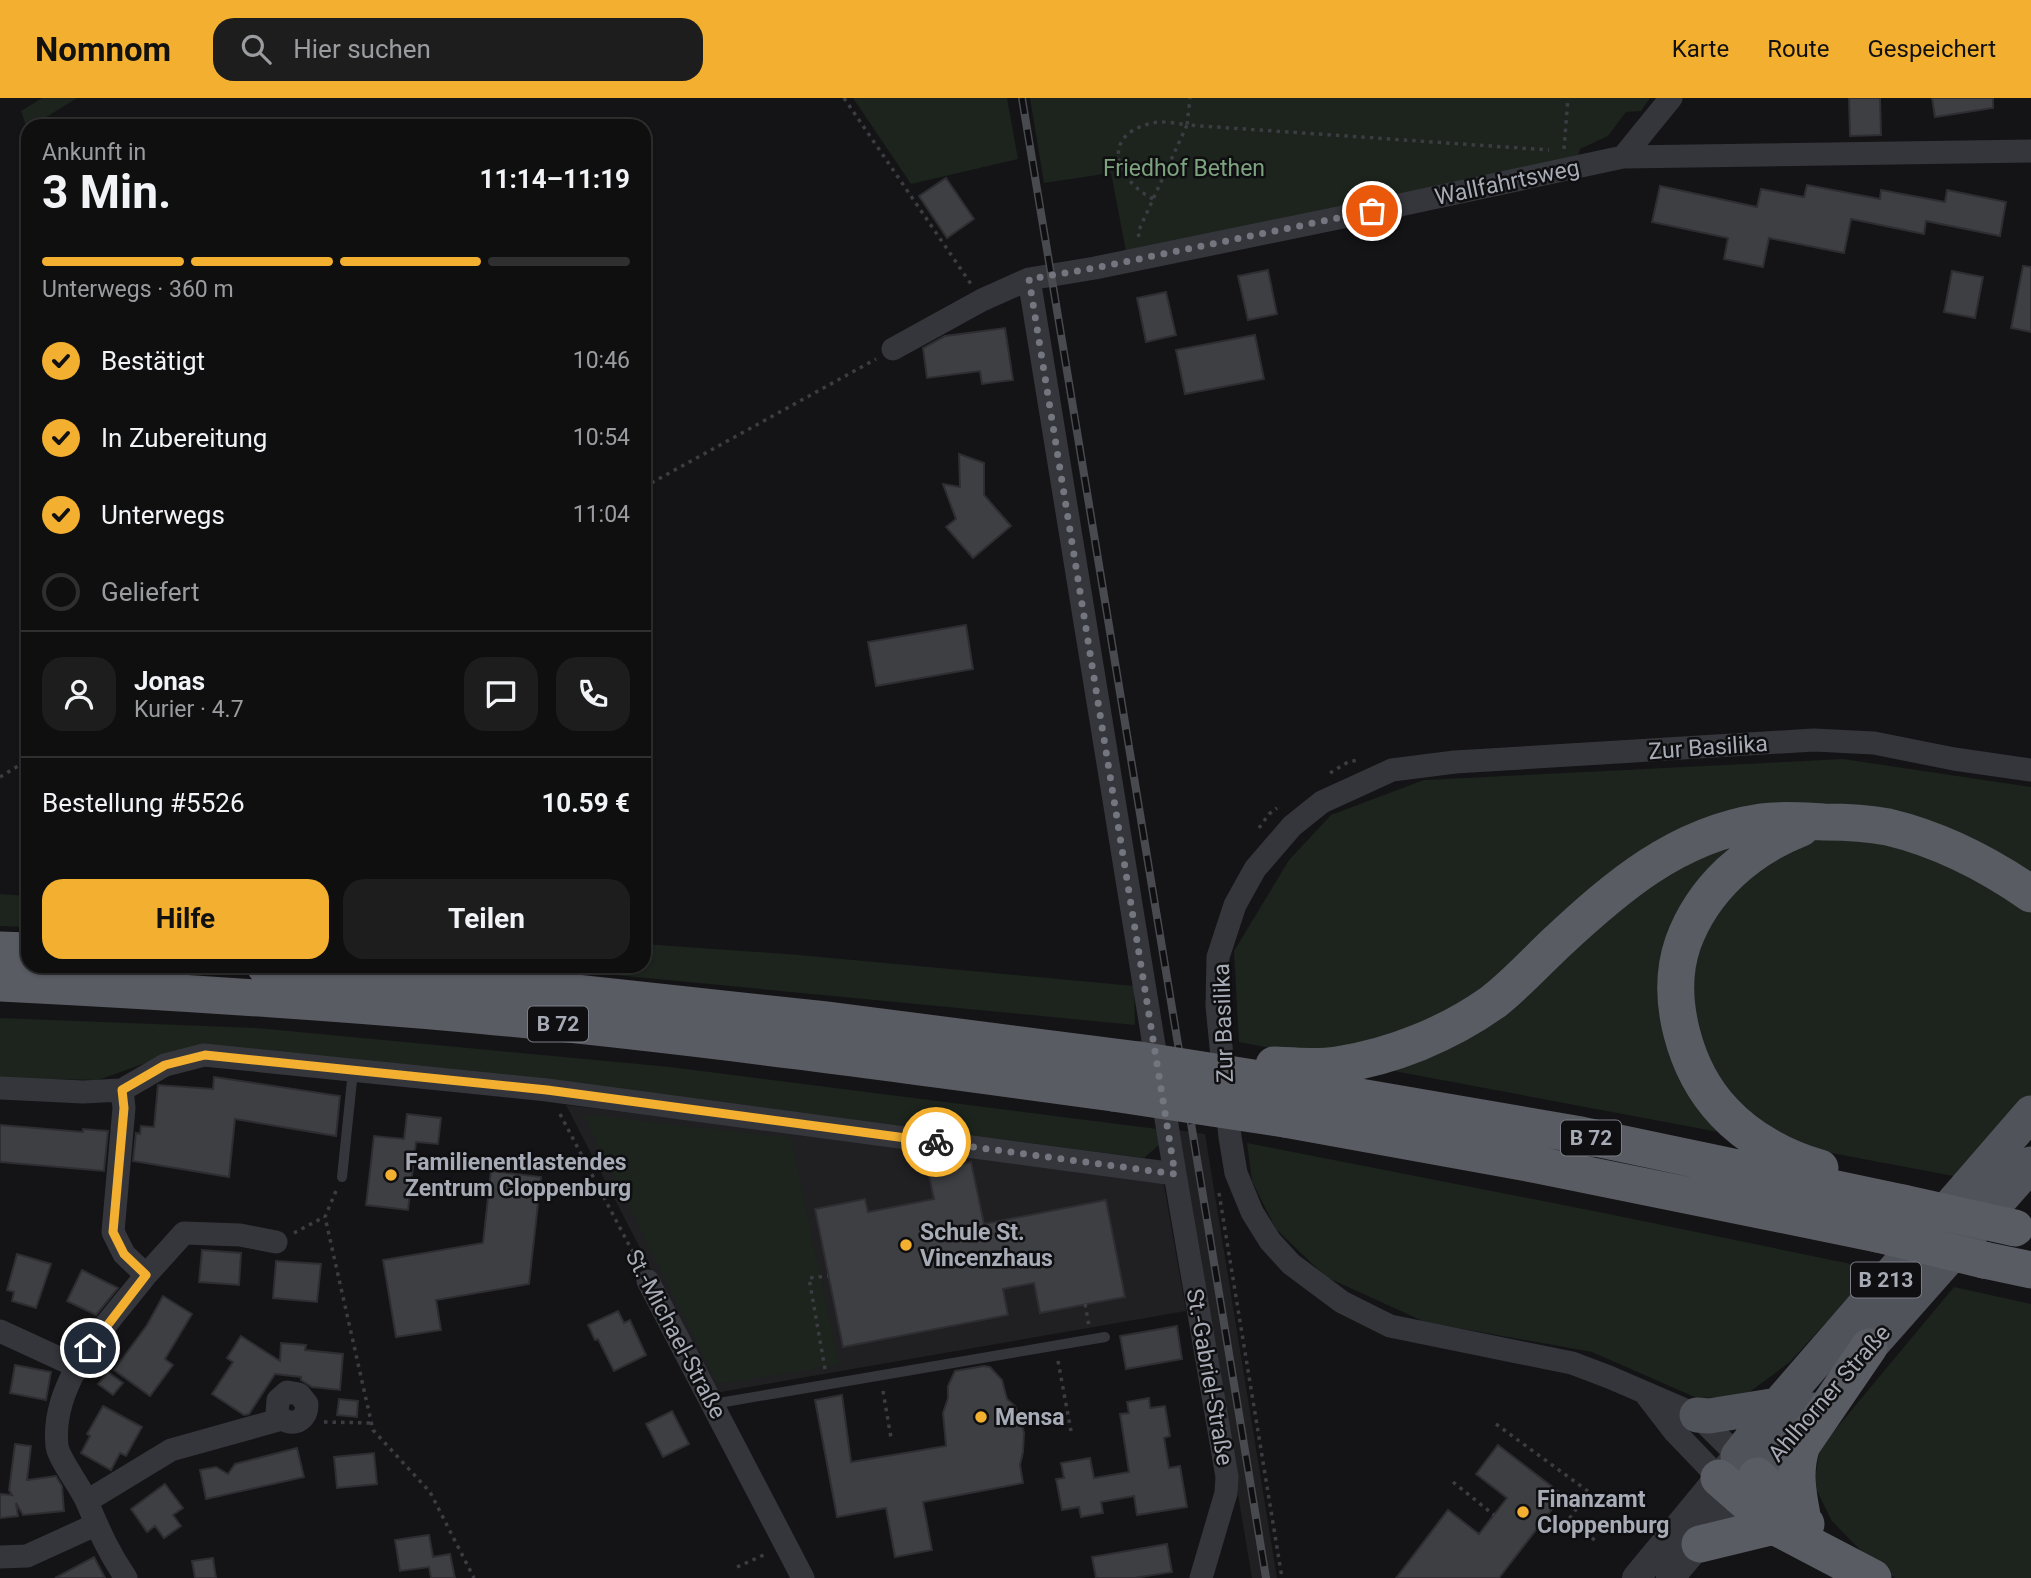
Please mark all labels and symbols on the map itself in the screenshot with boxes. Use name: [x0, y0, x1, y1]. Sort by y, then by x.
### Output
street label: Wallfahrtsweg: [1432, 154, 1582, 211]
park label: Friedhof Bethen: [1103, 155, 1265, 182]
pin: [1342, 181, 1402, 241]
street label: Zur Basilika: [1648, 730, 1769, 765]
street label: Zur Basilika: [1208, 963, 1239, 1083]
road number: B 72: [528, 1006, 588, 1042]
courier: [901, 1107, 971, 1177]
road number: B 72: [1561, 1121, 1621, 1156]
place label: Familienentlastendes Zentrum Cloppenburg: [405, 1149, 631, 1202]
marker: Familienentlastendes Zentrum Cloppenburg: [383, 1167, 399, 1183]
place label: Schule St. Vincenzhaus: [920, 1219, 1053, 1272]
marker: Schule St. Vincenzhaus: [898, 1237, 914, 1253]
street label: St.-Michael-Straße: [620, 1245, 732, 1423]
road number: B 213: [1851, 1262, 1921, 1298]
street label: St.-Gabriel-Straße: [1181, 1287, 1238, 1468]
pin: [60, 1318, 120, 1378]
street label: Ahlhorner Straße: [1763, 1320, 1896, 1467]
place label: Mensa: [995, 1404, 1065, 1431]
marker: Mensa: [973, 1409, 989, 1425]
place label: Finanzamt Cloppenburg: [1537, 1486, 1669, 1539]
marker: Finanzamt Cloppenburg: [1515, 1504, 1531, 1520]

